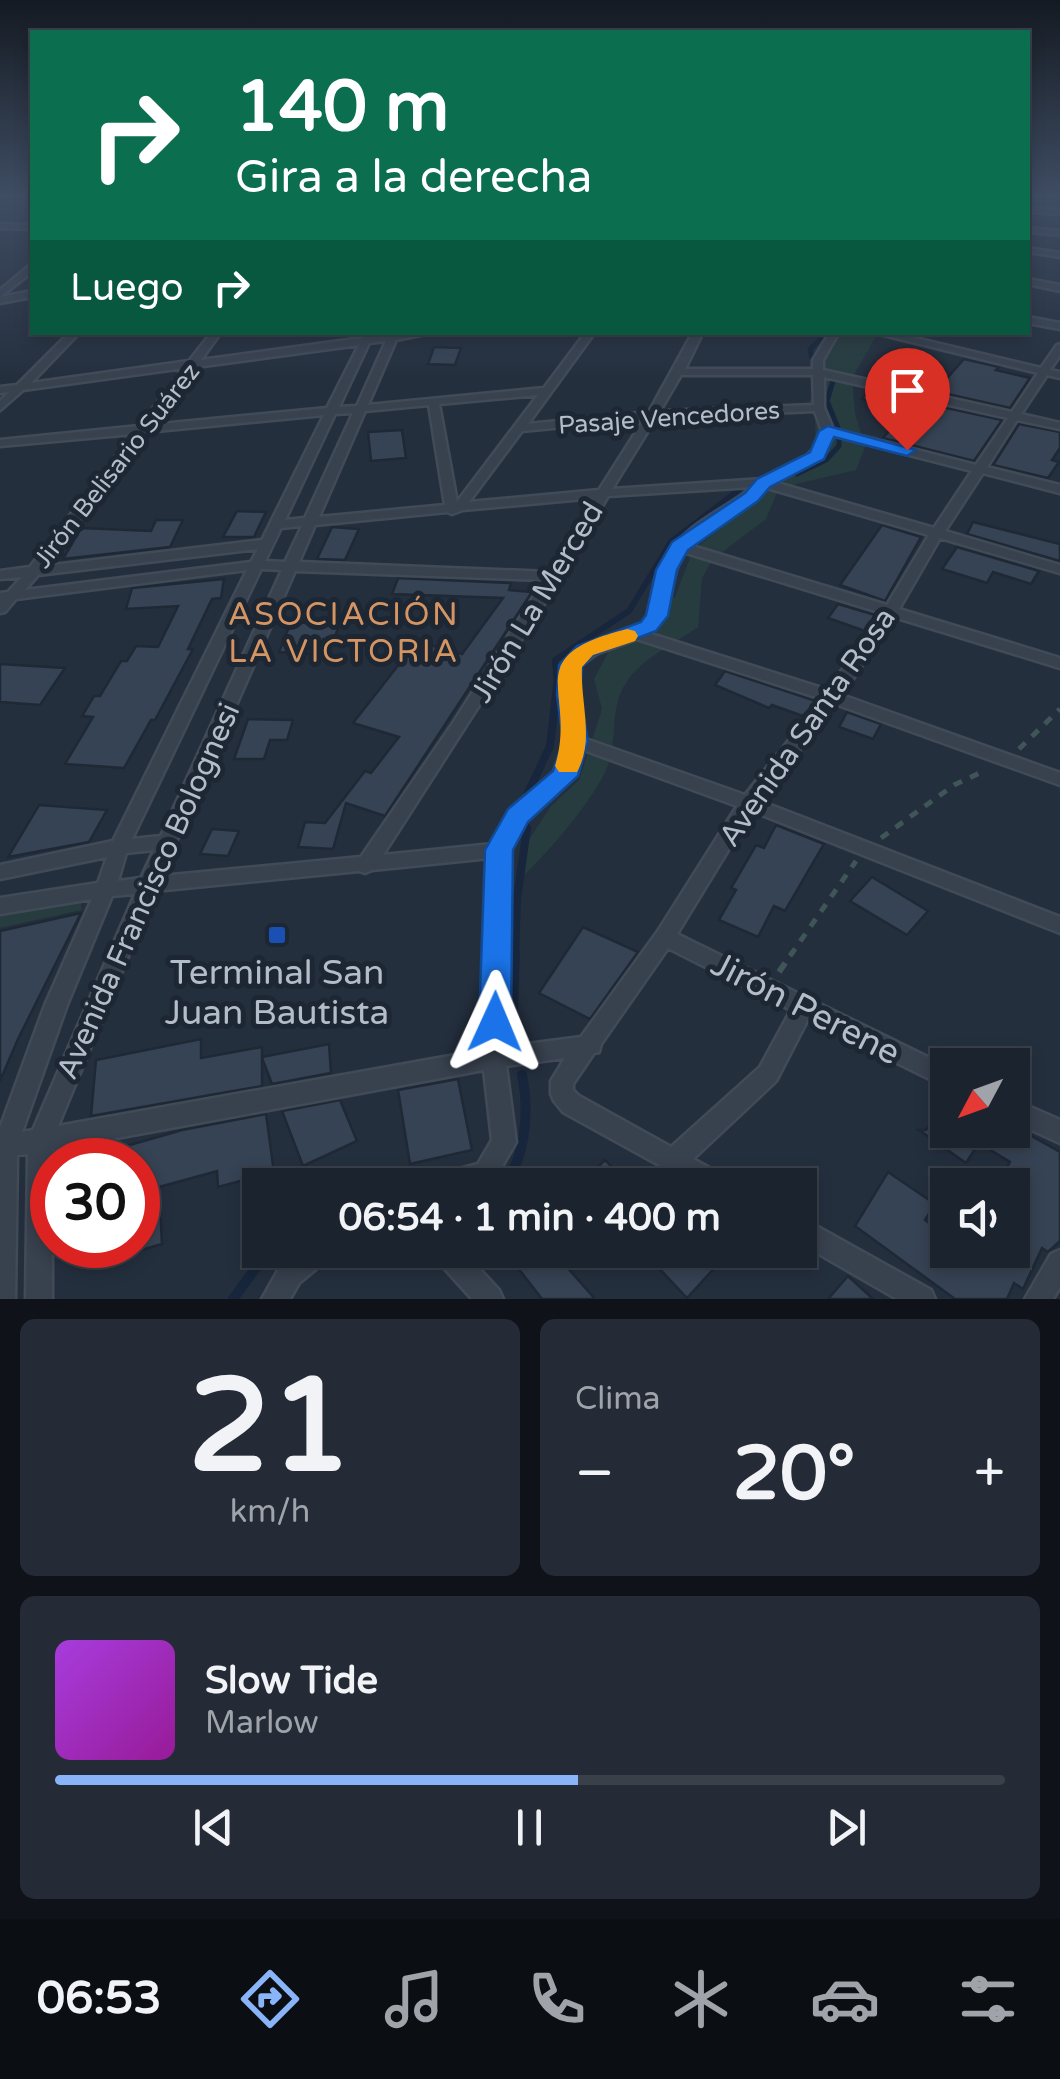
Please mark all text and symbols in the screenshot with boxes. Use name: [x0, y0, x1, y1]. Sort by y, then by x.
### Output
text: 140 m: [235, 66, 449, 150]
icon: right: [70, 70, 200, 200]
text: Gira a la derecha: [235, 151, 592, 205]
icon: right: [204, 260, 259, 315]
text: Luego: [70, 265, 184, 311]
pin: [865, 348, 950, 451]
street label: Jirón Belisario Suárez: [28, 357, 206, 574]
icon: arrive: [880, 363, 935, 418]
street label: Pasaje Vencedores: [557, 395, 781, 441]
street label: Jirón La Merced: [463, 495, 612, 709]
district label: ASOCIACIÓN LA VICTORIA: [228, 595, 460, 671]
street label: Avenida Santa Rosa: [711, 601, 904, 854]
street label: Avenida Francisco Bolognesi: [49, 697, 248, 1085]
marker: Terminal San Juan Bautista: [266, 924, 288, 946]
street label: Jirón Perene: [704, 943, 907, 1074]
place label: Terminal San Juan Bautista: [165, 952, 389, 1034]
position arrow: [443, 970, 547, 1074]
north arrow: [930, 1048, 1030, 1148]
map controls: [930, 1048, 1030, 1268]
speed limit sign: 30: [30, 1138, 160, 1268]
button: sound: [930, 1168, 1030, 1268]
text: 06:54 · 1 min · 400 m: [338, 1195, 721, 1241]
text: 21: [188, 1350, 352, 1506]
text: Clima: [575, 1380, 661, 1418]
text: 20°: [733, 1429, 855, 1519]
text: −: [575, 1441, 614, 1507]
text: +: [974, 1441, 1005, 1507]
text: km/h: [230, 1493, 310, 1531]
text: Slow Tide: [205, 1658, 378, 1704]
text: Marlow: [205, 1704, 319, 1742]
icon: previous: [186, 1800, 241, 1855]
icon: pause: [502, 1800, 557, 1855]
icon: next: [819, 1800, 874, 1855]
icon: directions: [235, 1964, 305, 2034]
icon: music: [379, 1964, 449, 2034]
icon: phone: [522, 1964, 592, 2034]
icon: climate: [666, 1964, 736, 2034]
icon: car: [810, 1964, 880, 2034]
icon: filters: [953, 1964, 1023, 2034]
text: 06:53: [37, 1972, 162, 2026]

